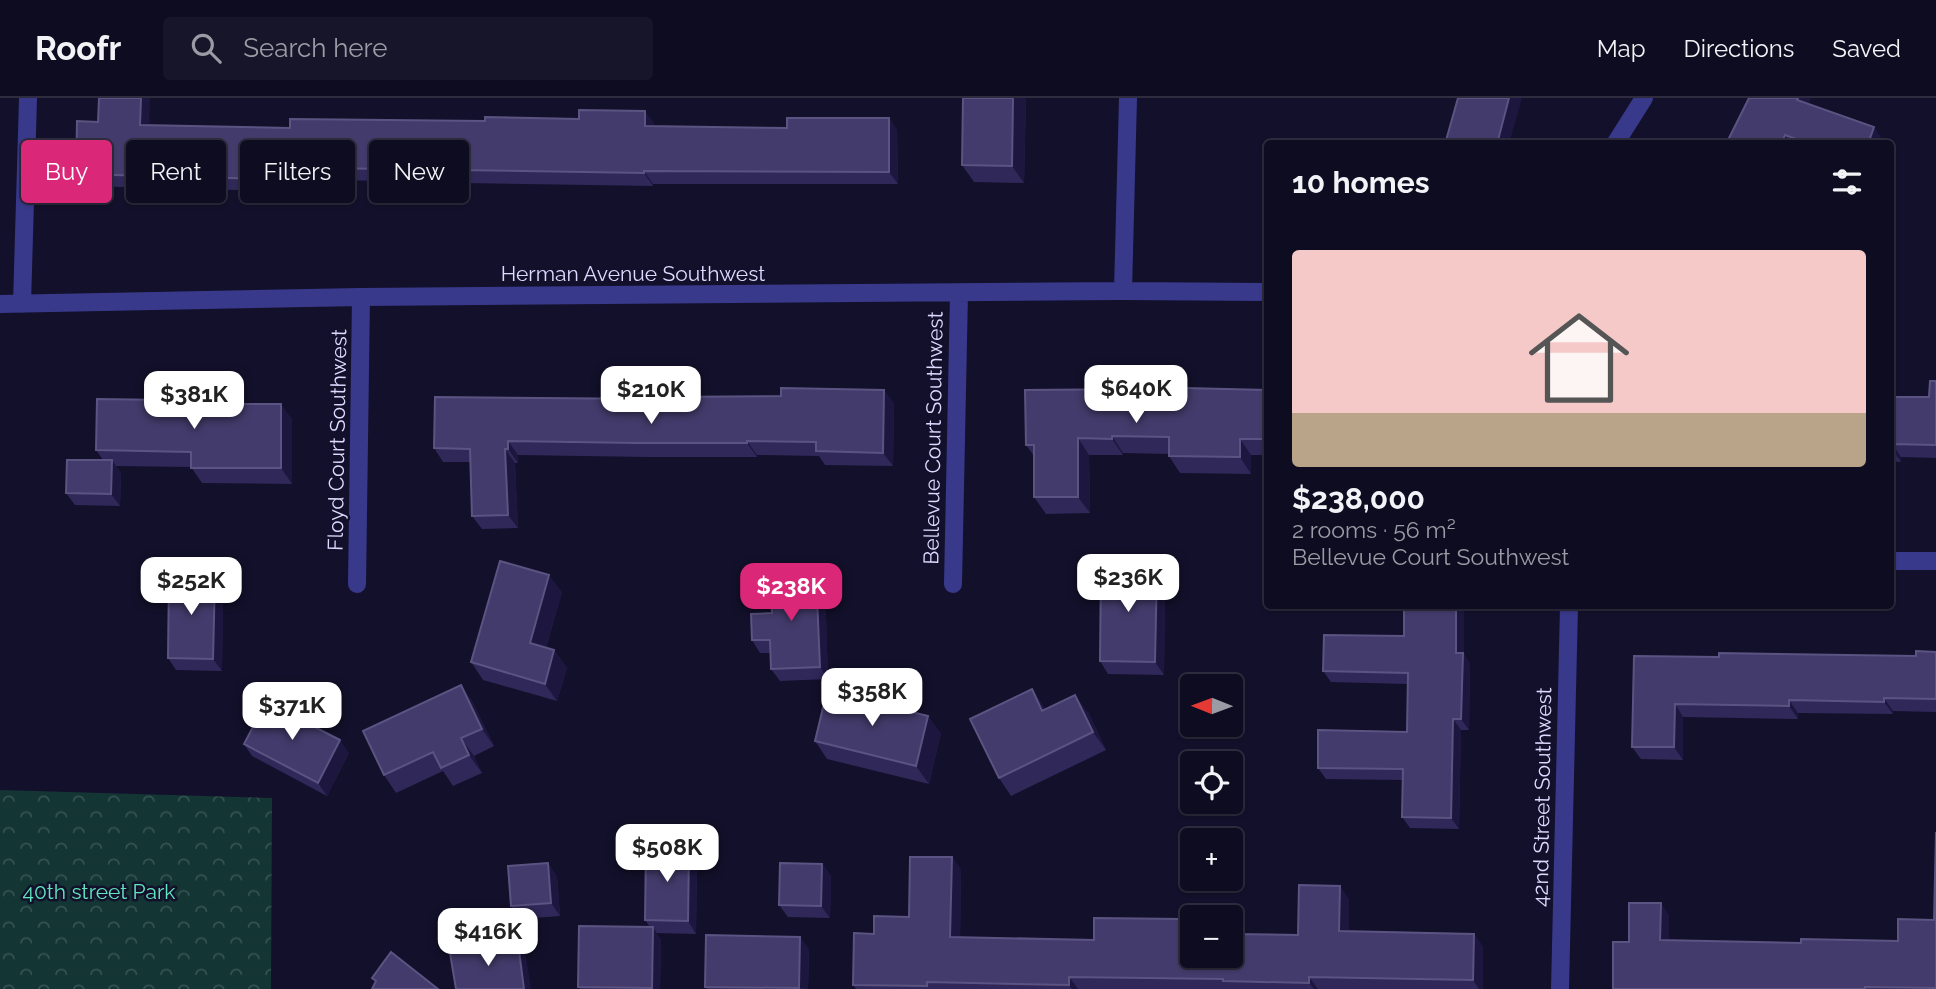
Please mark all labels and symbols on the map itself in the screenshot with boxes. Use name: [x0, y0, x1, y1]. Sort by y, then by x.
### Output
street label: Herman Avenue Southwest: [501, 261, 765, 286]
street label: Bellevue Court Southwest: [918, 311, 948, 565]
street label: Floyd Court Southwest: [323, 329, 351, 551]
pin: $210K: [602, 366, 700, 426]
pin: $640K: [1087, 366, 1185, 425]
pin: $381K: [145, 372, 243, 431]
pin: $236K: [1079, 554, 1177, 614]
pin: $252K: [142, 558, 240, 617]
pin: $238K: [742, 564, 840, 623]
pin: $358K: [823, 668, 921, 728]
north arrow: [1180, 674, 1242, 737]
pin: $371K: [243, 682, 341, 742]
street label: 42nd Street Southwest: [1528, 687, 1556, 907]
pin: $508K: [618, 824, 716, 884]
park label: 40th street Park: [23, 879, 176, 904]
pin: $416K: [439, 908, 537, 968]

